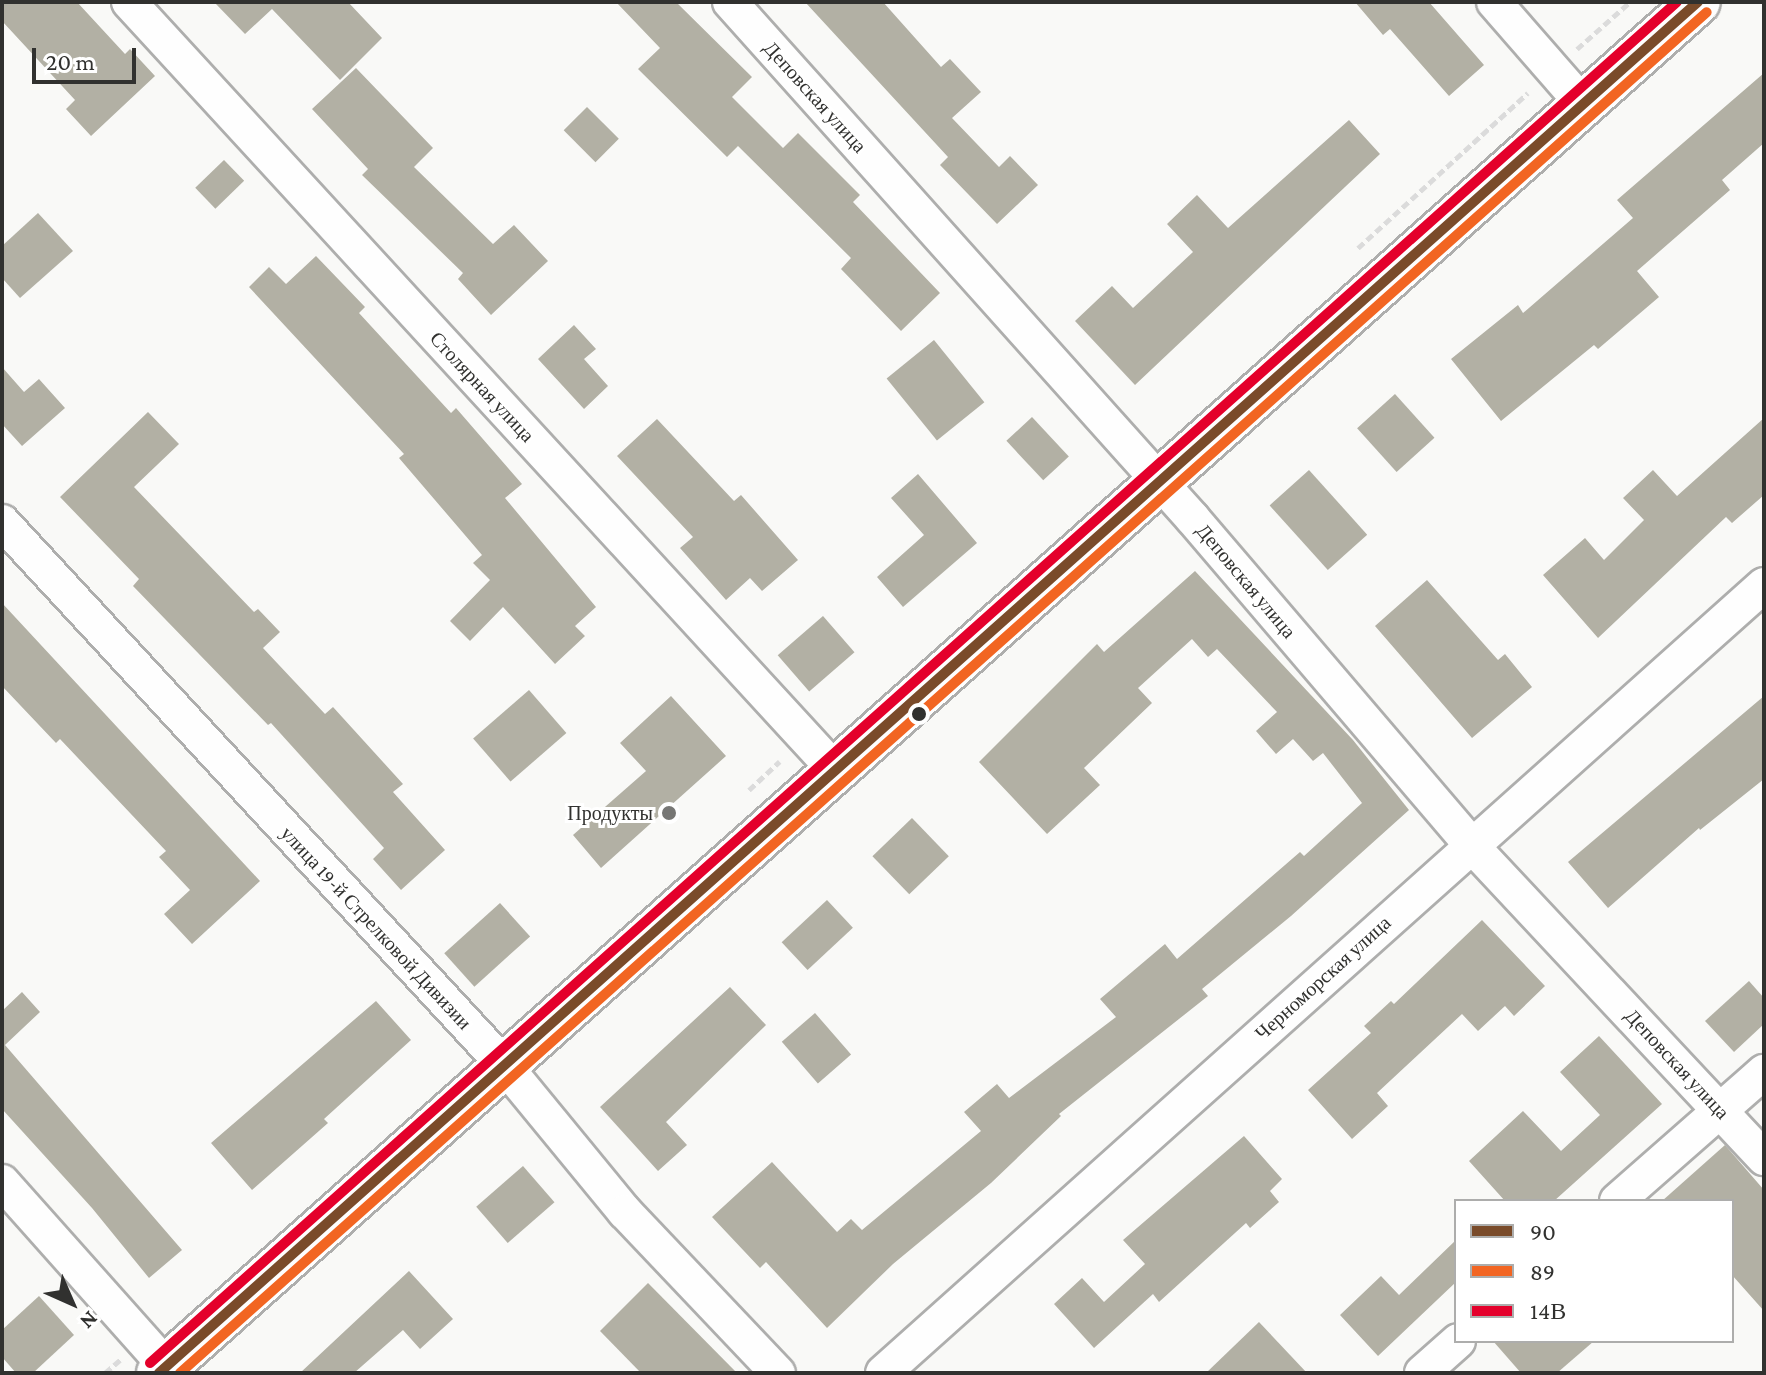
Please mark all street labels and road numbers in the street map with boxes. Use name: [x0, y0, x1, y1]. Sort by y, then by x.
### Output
street label: Деповская улица: [758, 36, 872, 158]
street label: Столярная улица: [425, 327, 539, 447]
street label: Деповская улица: [1191, 519, 1301, 643]
street label: улица 19-й Стрелковой Дивизии: [276, 822, 476, 1034]
street label: Черноморская улица: [1250, 911, 1396, 1045]
street label: Деповская улица: [1620, 1004, 1734, 1124]

